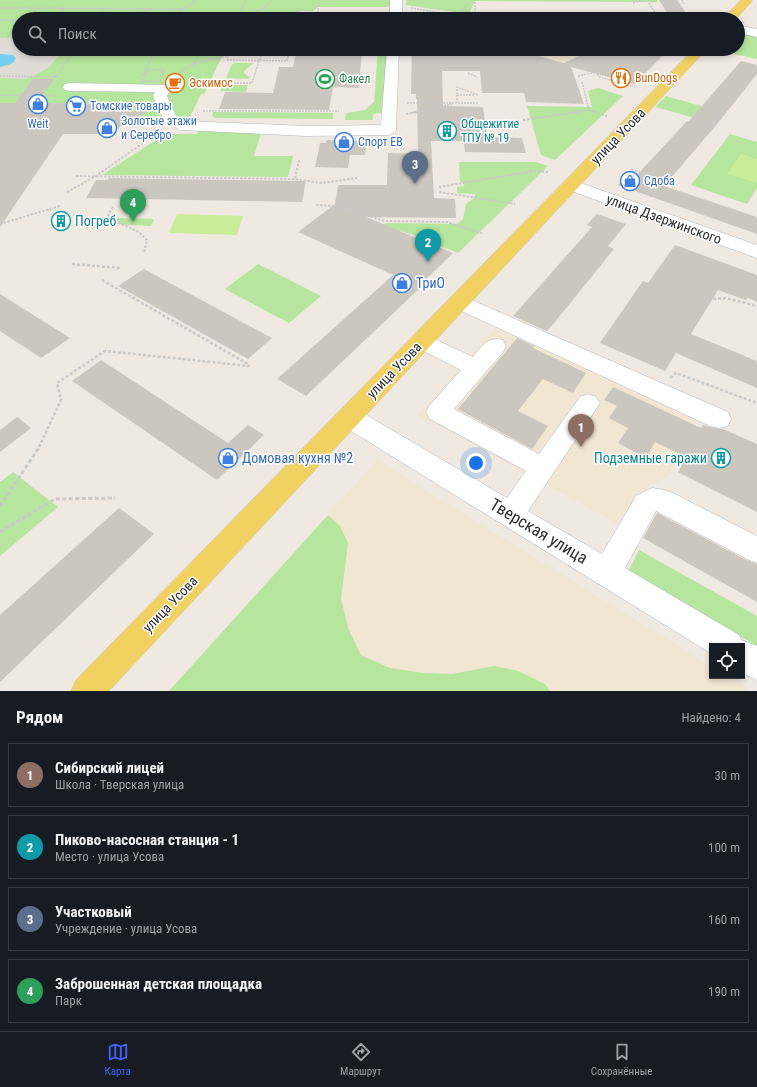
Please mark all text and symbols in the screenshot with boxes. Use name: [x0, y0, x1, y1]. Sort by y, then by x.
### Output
search box: [12, 12, 745, 56]
icon: search: [26, 23, 48, 45]
text: Поиск: [58, 25, 97, 43]
restaurant icon: BunDogs: [610, 67, 632, 89]
sports icon: Факел: [314, 68, 336, 90]
place label: BunDogs: [635, 71, 677, 85]
cafe icon: Эскимос: [164, 72, 186, 94]
place label: Факел: [339, 72, 370, 86]
place label: Эскимос: [189, 76, 233, 90]
shop icon: Weit: [27, 93, 49, 115]
supermarket icon: Томские товары: [65, 95, 87, 117]
place label: Томские товары: [90, 99, 172, 113]
street label: улица Усова: [587, 105, 649, 167]
place label: Золотые этажи и Серебро: [121, 114, 197, 142]
place label: Weit: [28, 117, 49, 131]
shop icon: Золотые этажи и Серебро: [96, 117, 118, 139]
place label: Общежитие ТПУ № 19: [461, 117, 520, 145]
building icon: Общежитие ТПУ № 19: [436, 120, 458, 142]
shop icon: Спорт ЕВ: [333, 131, 355, 153]
place label: Спорт ЕВ: [358, 135, 403, 149]
pin: 3: [402, 151, 428, 184]
shop icon: Сдоба: [619, 170, 641, 192]
place label: Сдоба: [644, 174, 675, 188]
pin: 4: [120, 189, 146, 222]
street label: улица Дзержинского: [604, 191, 724, 247]
building icon: Погреб: [50, 210, 72, 232]
place label: Погреб: [75, 213, 116, 229]
pin: 2: [415, 229, 441, 262]
shop icon: ТриО: [391, 272, 413, 294]
place label: ТриО: [416, 275, 445, 291]
street label: улица Усова: [363, 339, 425, 401]
pin: 1: [568, 414, 594, 447]
shop icon: Домовая кухня №2: [217, 447, 239, 469]
building icon: Подземные гаражи: [710, 447, 732, 469]
place label: Домовая кухня №2: [242, 450, 353, 466]
place label: Подземные гаражи: [594, 450, 707, 466]
your location: [466, 453, 486, 473]
street label: Тверская улица: [487, 494, 591, 568]
street label: улица Усова: [139, 573, 201, 635]
map controls: [709, 643, 745, 679]
button: locate: [709, 643, 745, 679]
text: Рядом: [16, 707, 63, 727]
text: Найдено: 4: [681, 710, 741, 725]
text: Сибирский лицей: [55, 759, 164, 777]
text: 1: [27, 768, 33, 783]
text: 30 m: [714, 768, 740, 783]
text: Школа · Тверская улица: [55, 777, 184, 792]
text: Пиково-насосная станция - 1: [55, 831, 239, 849]
text: 2: [27, 840, 33, 855]
text: 100 m: [708, 840, 740, 855]
text: Место · улица Усова: [55, 849, 164, 864]
text: Участковый: [55, 903, 132, 921]
text: 3: [27, 912, 33, 927]
text: 160 m: [708, 912, 740, 927]
text: Учреждение · улица Усова: [55, 921, 197, 936]
text: Заброшенная детская площадка: [55, 975, 262, 993]
text: 4: [27, 984, 33, 999]
text: 190 m: [708, 984, 740, 999]
text: Парк: [55, 993, 82, 1008]
tab: Карта: [105, 1041, 131, 1078]
tab: Маршрут: [340, 1041, 381, 1078]
tab: Сохранённые: [591, 1041, 652, 1078]

